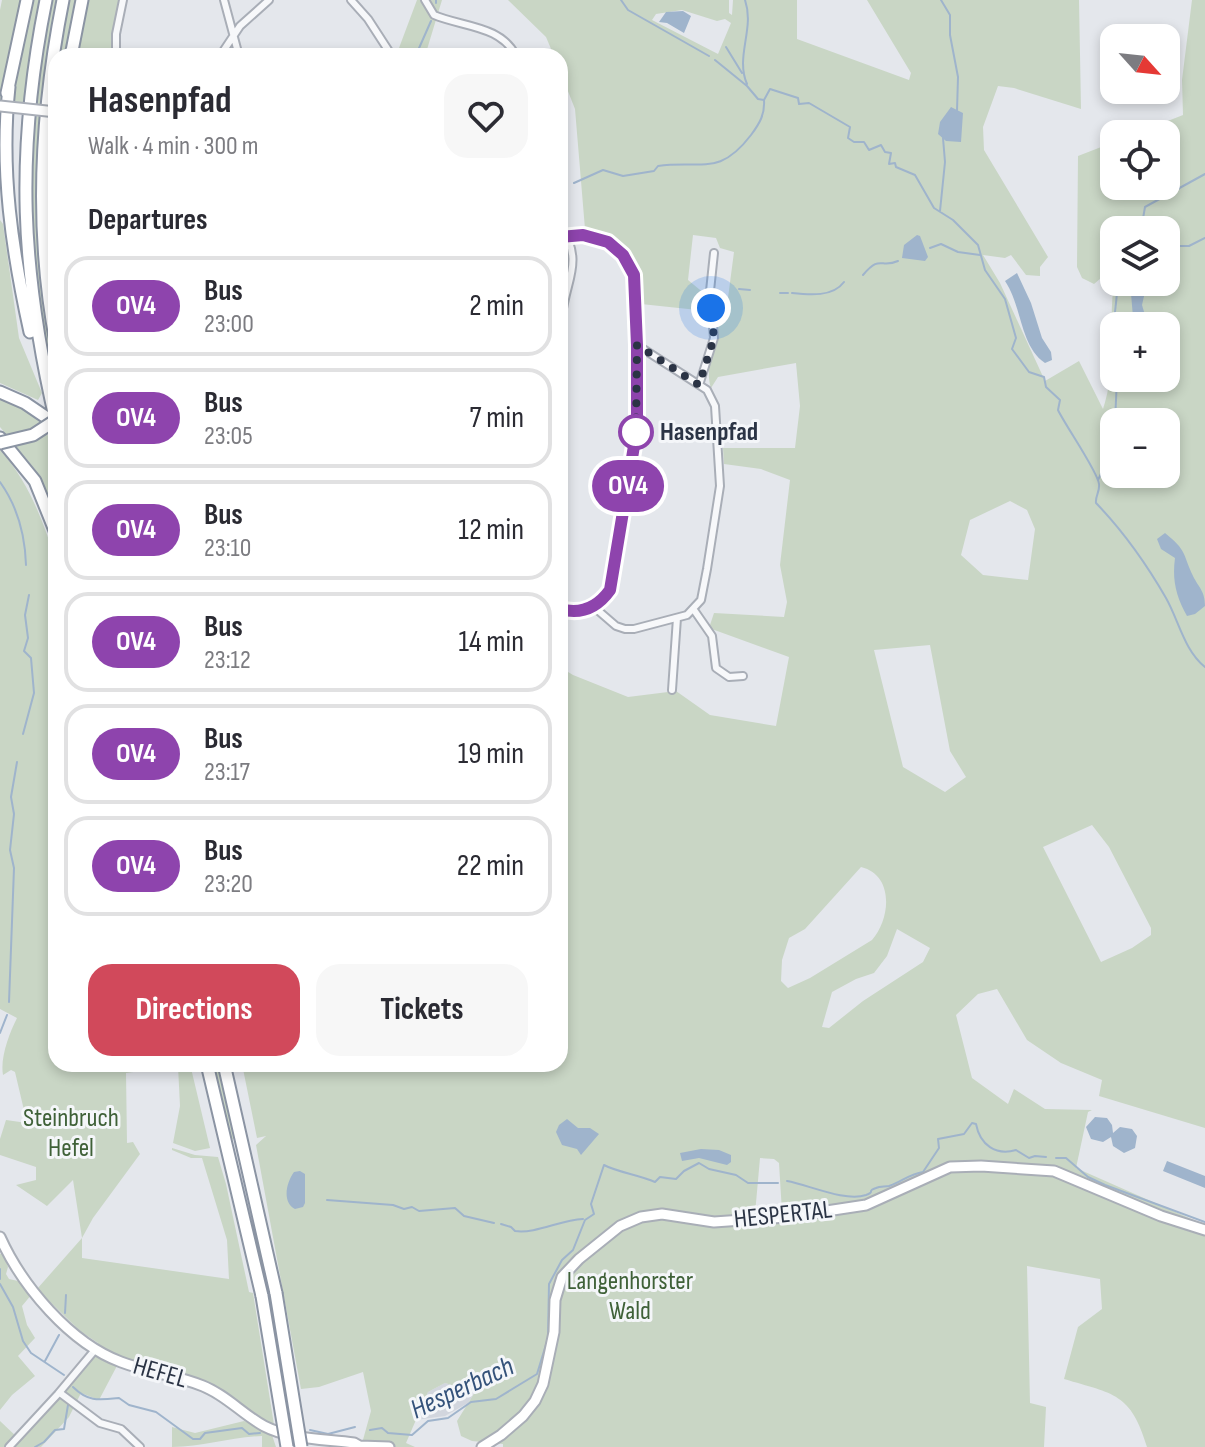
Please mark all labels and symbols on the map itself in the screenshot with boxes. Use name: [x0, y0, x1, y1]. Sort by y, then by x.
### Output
north arrow: [1100, 24, 1180, 104]
your location: [691, 288, 731, 328]
marker: Hasenpfad: [619, 415, 653, 449]
place label: Hasenpfad: [660, 417, 758, 448]
line badge: OV4: [582, 460, 674, 512]
park label: Steinbruch Hefel: [23, 1103, 119, 1164]
street label: HESPERTAL: [732, 1194, 834, 1236]
park label: Langenhorster Wald: [567, 1266, 694, 1327]
water label: Hesperbach: [405, 1350, 519, 1426]
street label: HEFEL: [130, 1351, 191, 1396]

